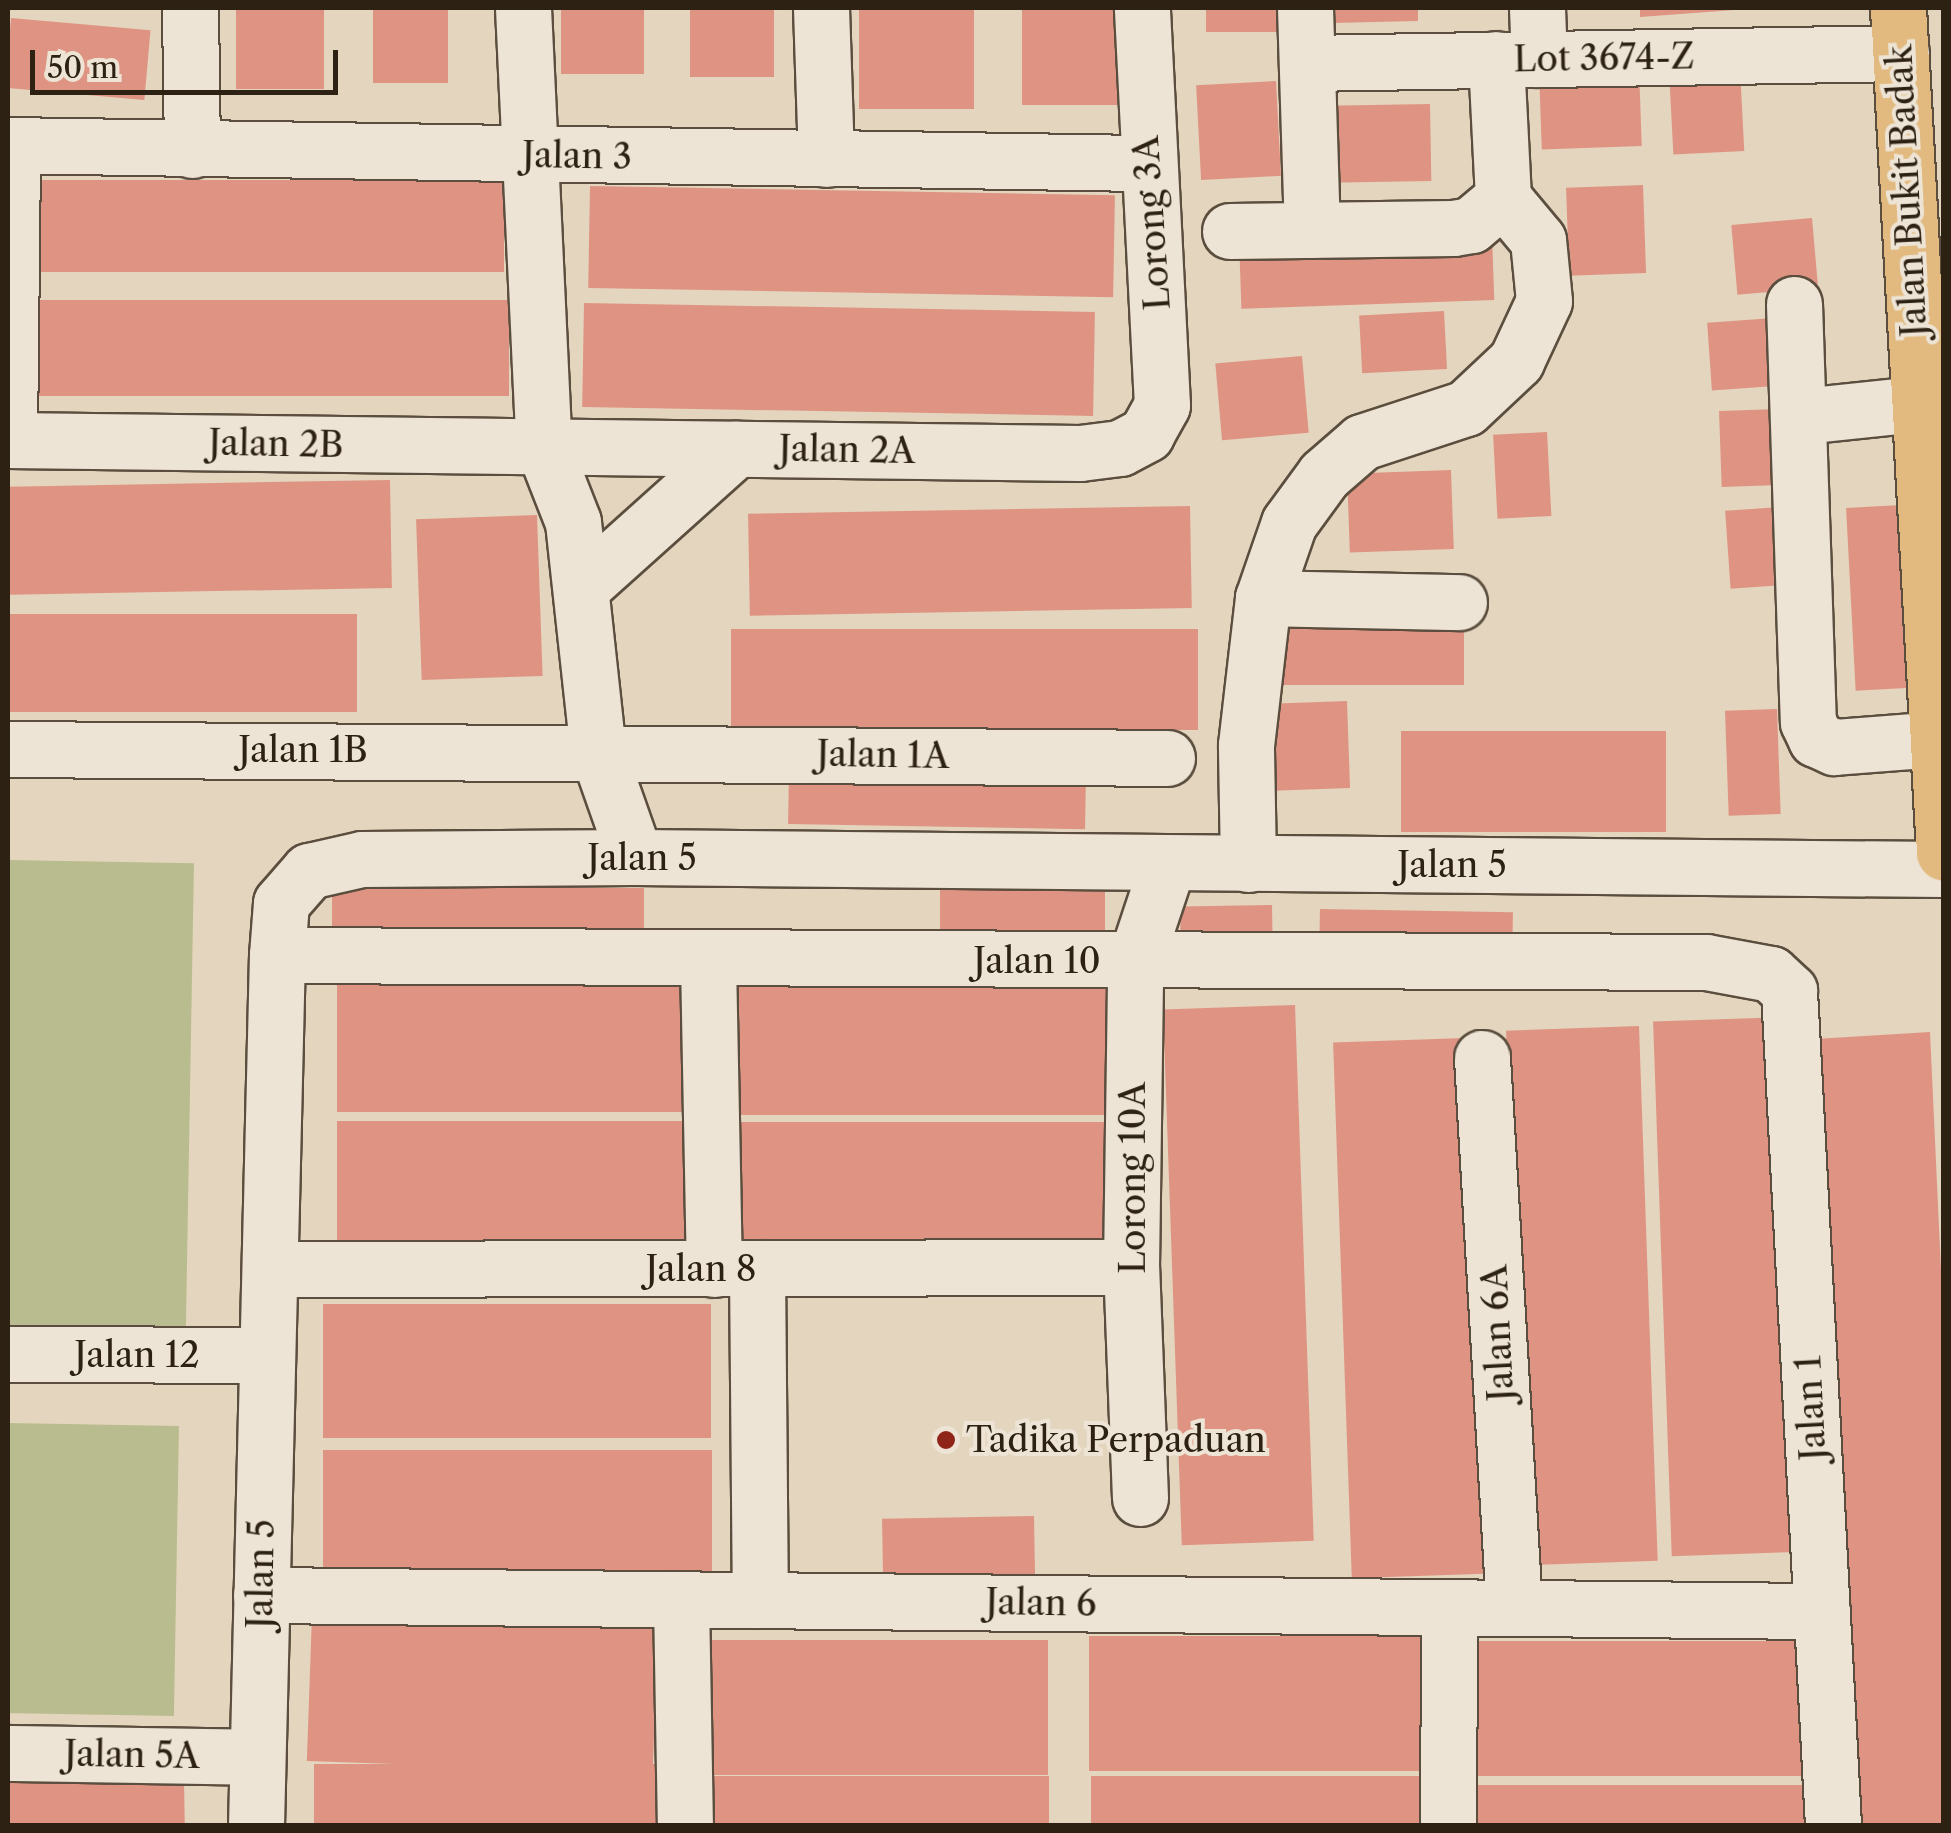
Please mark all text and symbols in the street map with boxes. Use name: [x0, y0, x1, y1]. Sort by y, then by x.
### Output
scale bar: [35, 30, 342, 92]
street label: Lot 3674-Z: [1513, 35, 1695, 81]
street label: Jalan Bukit Badak: [1878, 44, 1936, 338]
text: 50 m: [47, 49, 118, 86]
street label: Jalan 3: [522, 134, 632, 178]
street label: Lorong 3A: [1125, 134, 1179, 312]
street label: Jalan 2B: [208, 422, 344, 466]
street label: Jalan 2A: [778, 428, 916, 472]
street label: Jalan 1B: [238, 729, 368, 771]
street label: Jalan 1A: [816, 733, 950, 777]
street label: Jalan 5: [587, 837, 697, 879]
street label: Jalan 5: [1397, 844, 1507, 886]
street label: Jalan 10: [973, 940, 1101, 982]
street label: Lorong 10A: [1112, 1082, 1154, 1274]
street label: Jalan 8: [645, 1248, 757, 1290]
street label: Jalan 6A: [1473, 1264, 1523, 1402]
street label: Jalan 12: [74, 1334, 200, 1376]
street label: Jalan 1: [1787, 1354, 1835, 1462]
place label: Tadika Perpaduan: [966, 1419, 1266, 1461]
marker: Tadika Perpaduan: [935, 1429, 957, 1451]
street label: Jalan 5: [239, 1519, 283, 1629]
street label: Jalan 6: [985, 1581, 1097, 1625]
street label: Jalan 5A: [64, 1733, 200, 1777]

